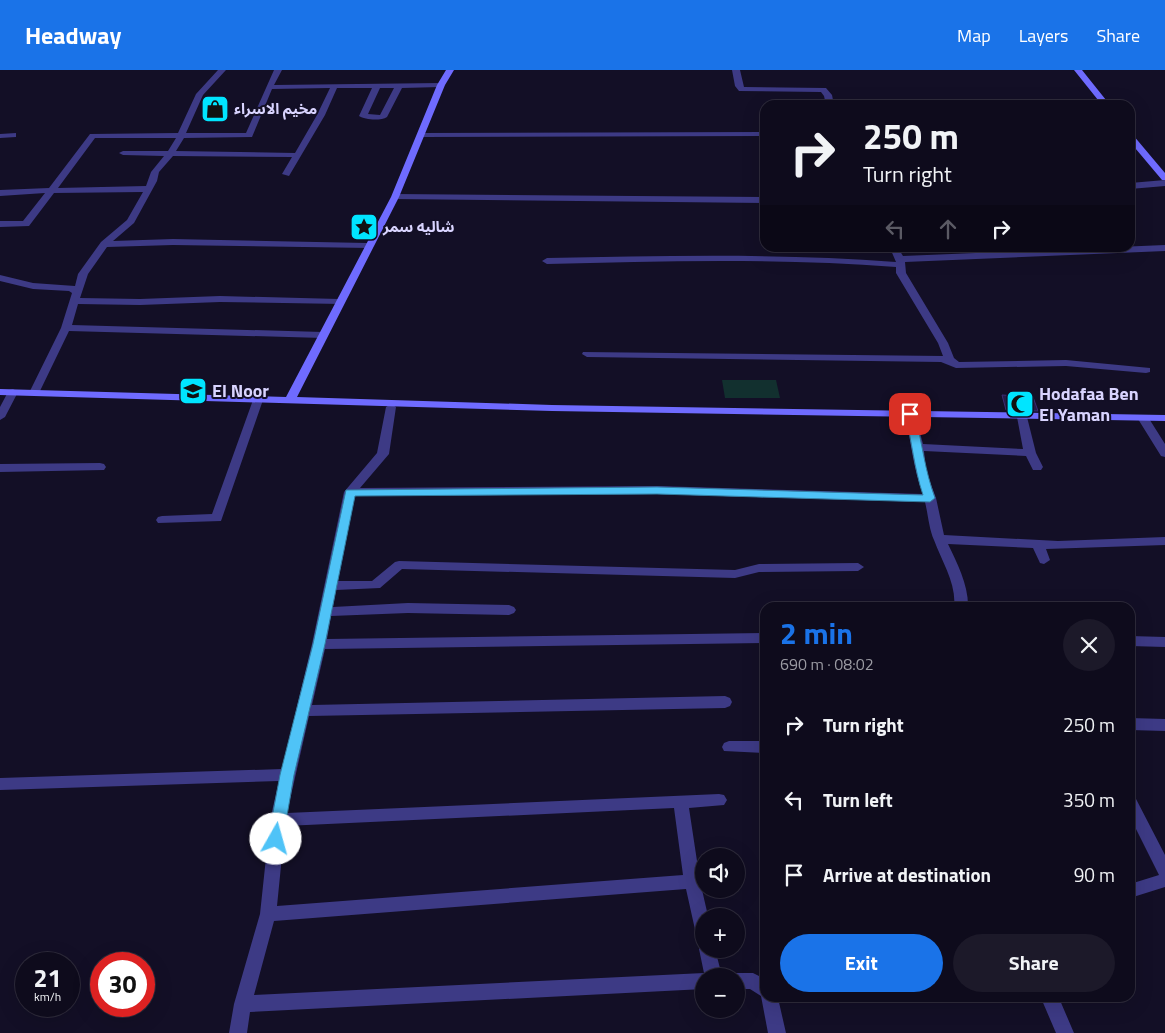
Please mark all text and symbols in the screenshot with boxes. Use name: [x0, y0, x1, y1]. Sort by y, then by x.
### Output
text: Headway: [25, 17, 121, 53]
text: Map: [957, 22, 991, 49]
text: Layers: [1019, 22, 1068, 49]
text: Share: [1096, 22, 1140, 49]
shop icon: مخيم الاسراء: [200, 94, 230, 124]
place label: مخيم الاسراء: [234, 97, 317, 120]
text: 250 m: [863, 109, 959, 163]
icon: right: [780, 120, 845, 185]
text: Turn right: [863, 157, 952, 191]
place icon: شاليه سمر: [349, 212, 379, 242]
place label: شاليه سمر: [382, 215, 455, 238]
icon: left: [881, 215, 909, 243]
icon: ahead: [934, 215, 962, 243]
icon: right: [987, 215, 1015, 243]
school or university icon: El Noor: [178, 376, 208, 406]
place label: El Noor: [212, 377, 269, 404]
place label: Hodafaa Ben El Yaman: [1039, 380, 1139, 428]
mosque icon: Hodafaa Ben El Yaman: [1005, 389, 1035, 419]
pin: [889, 393, 931, 435]
icon: arrive: [896, 400, 924, 428]
text: 2 min: [780, 610, 853, 656]
button: close: [1063, 619, 1115, 671]
text: 690 m · 08:02: [780, 652, 874, 676]
text: Turn right: [823, 710, 904, 739]
text: 250 m: [1063, 710, 1115, 739]
icon: right: [780, 711, 808, 739]
text: Turn left: [823, 785, 893, 814]
text: 350 m: [1063, 785, 1115, 814]
icon: left: [780, 786, 808, 814]
position arrow: [249, 812, 301, 864]
map controls: [695, 848, 745, 1018]
button: sound: [695, 848, 745, 898]
text: Arrive at destination: [823, 860, 991, 889]
text: 90 m: [1074, 860, 1115, 889]
icon: arrive: [780, 861, 808, 889]
button: +: [695, 908, 745, 958]
button: Exit: [780, 934, 943, 992]
button: Share: [953, 934, 1115, 992]
speed limit sign: 30: [90, 952, 155, 1017]
text: 21: [33, 959, 62, 997]
button: −: [695, 968, 745, 1018]
text: km/h: [34, 987, 61, 1006]

